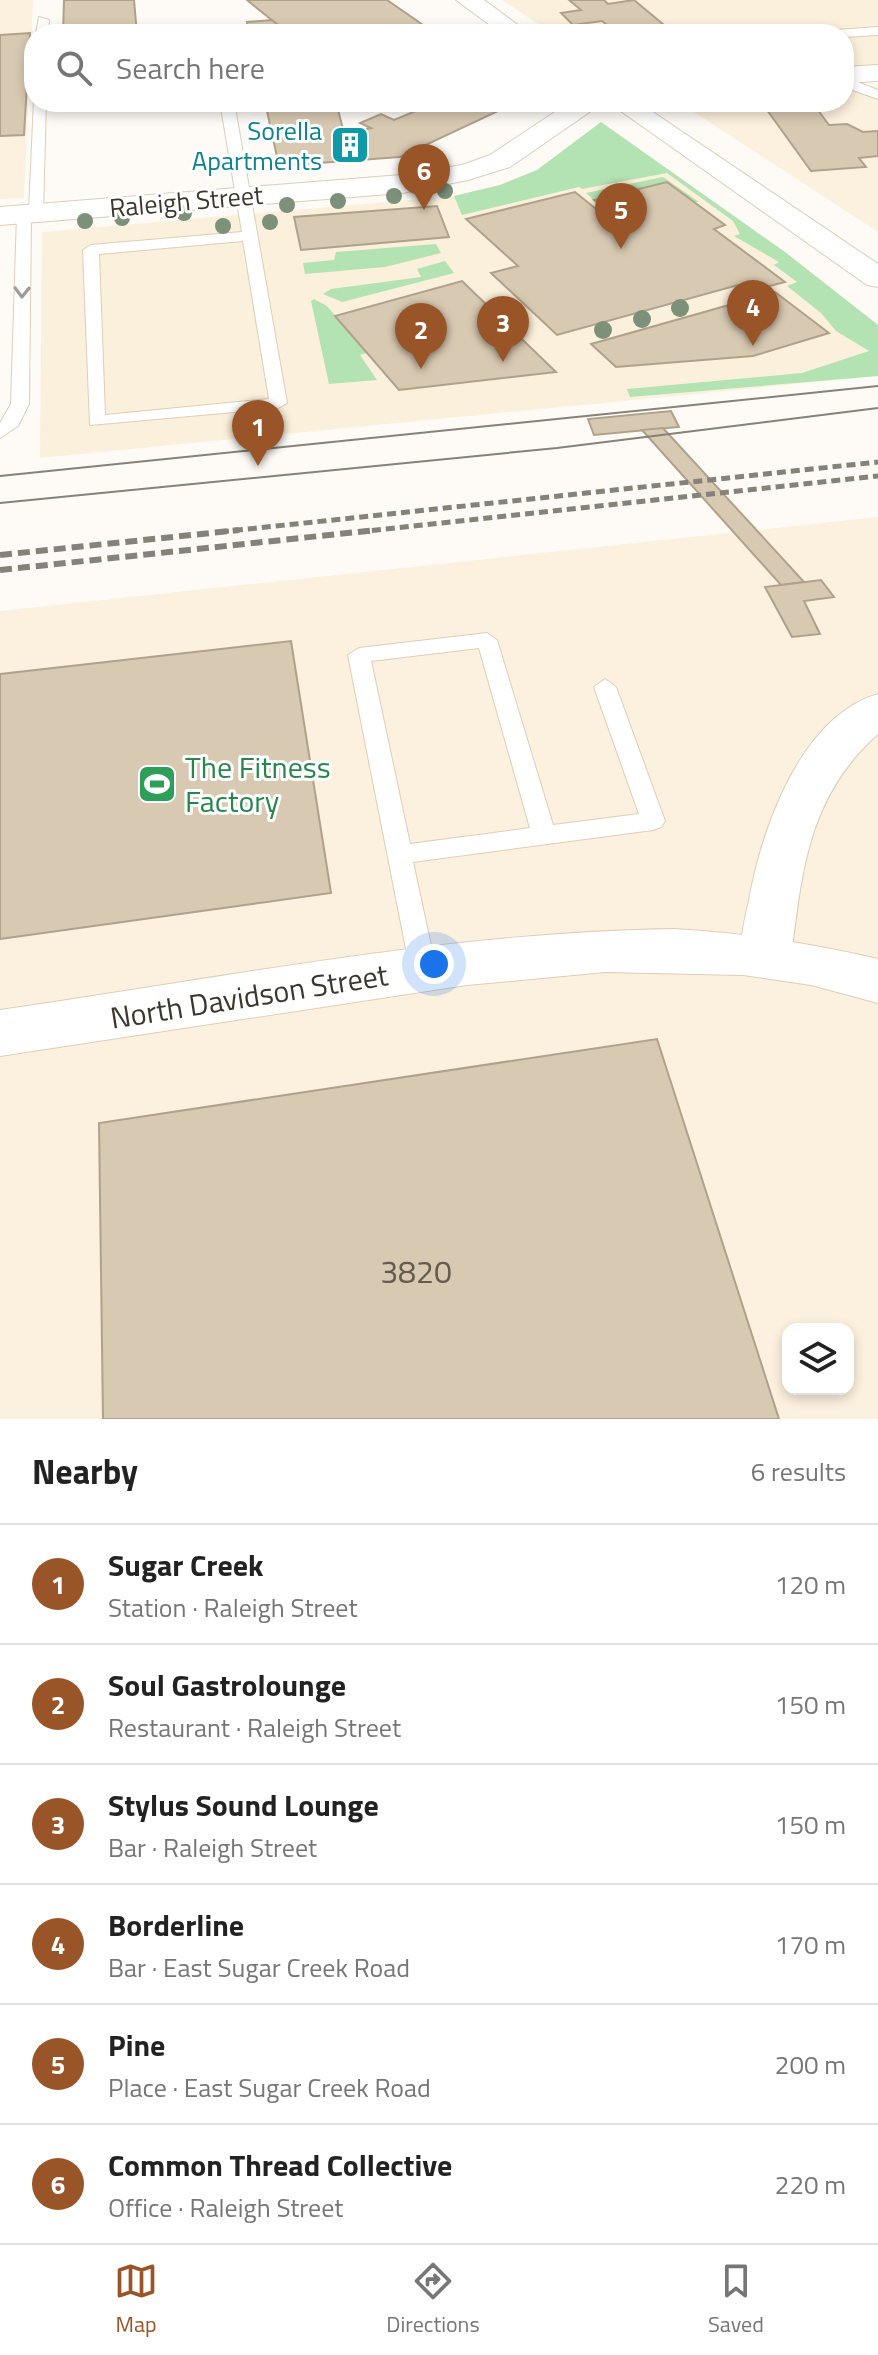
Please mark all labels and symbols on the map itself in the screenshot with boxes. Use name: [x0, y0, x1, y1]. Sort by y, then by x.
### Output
place label: Sorella Apartments: [192, 111, 322, 180]
building icon: Sorella Apartments: [329, 124, 371, 166]
pin: 6: [398, 144, 450, 210]
street label: Raleigh Street: [108, 175, 264, 227]
pin: 5: [595, 183, 647, 249]
pin: 4: [727, 280, 779, 346]
one-way arrow: [13, 286, 30, 299]
pin: 3: [477, 296, 529, 362]
pin: 2: [395, 303, 447, 369]
pin: 1: [232, 400, 284, 466]
place label: The Fitness Factory: [185, 744, 331, 824]
sports icon: The Fitness Factory: [136, 763, 178, 805]
your location: [414, 944, 454, 984]
street label: North Davidson Street: [107, 951, 392, 1041]
house number: 3820: [380, 1247, 452, 1295]

